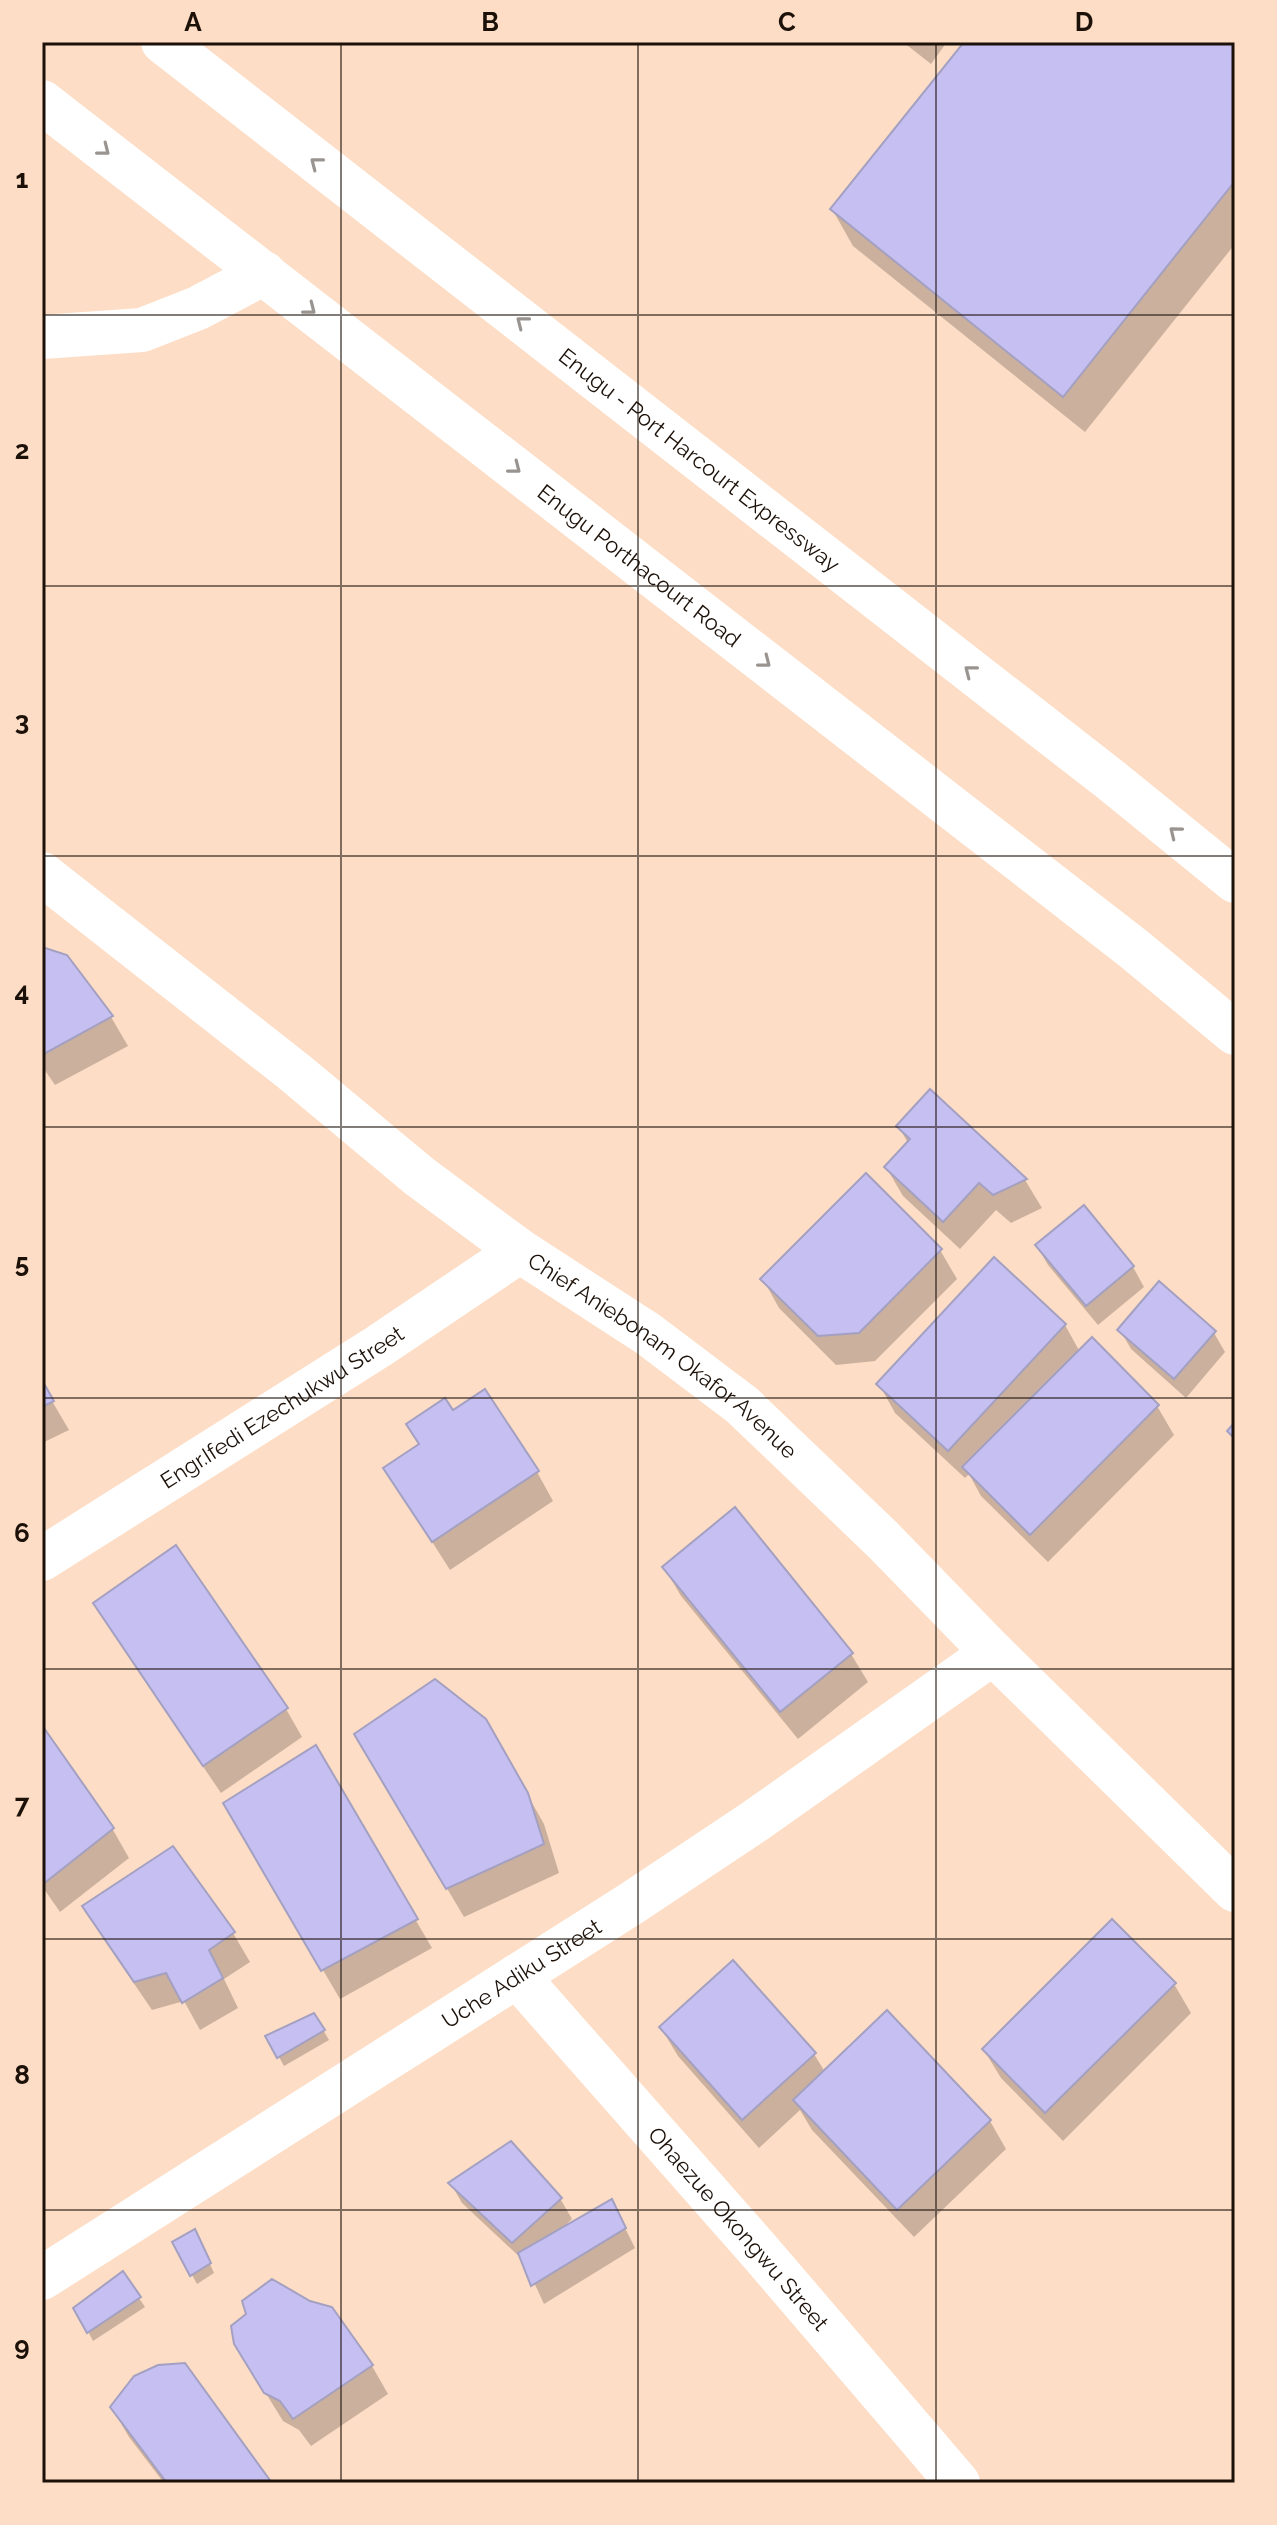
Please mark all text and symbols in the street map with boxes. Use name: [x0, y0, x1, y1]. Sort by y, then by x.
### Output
text: A: [184, 7, 202, 37]
text: B: [481, 7, 499, 37]
text: C: [778, 7, 796, 37]
text: D: [1075, 7, 1093, 37]
one-way arrow: [95, 140, 110, 154]
one-way arrow: [311, 158, 325, 173]
text: 1: [16, 164, 29, 194]
one-way arrow: [301, 299, 316, 313]
one-way arrow: [516, 318, 531, 332]
street label: Enugu - Port Harcourt Expressway: [554, 342, 845, 577]
text: 2: [15, 435, 29, 465]
one-way arrow: [506, 458, 520, 473]
street label: Enugu Porthacourt Road: [533, 479, 746, 652]
one-way arrow: [756, 652, 771, 666]
one-way arrow: [964, 666, 979, 680]
text: 3: [15, 706, 29, 736]
one-way arrow: [1169, 827, 1184, 841]
text: 4: [15, 977, 29, 1007]
street label: Chief Aniebonam Okafor Avenue: [523, 1247, 803, 1464]
text: 5: [15, 1248, 29, 1278]
street label: Engr.Ifedi Ezechukwu Street: [156, 1320, 409, 1494]
text: 6: [14, 1518, 30, 1548]
text: 7: [15, 1789, 30, 1819]
street label: Uche Adiku Street: [437, 1913, 606, 2034]
text: 8: [14, 2060, 30, 2090]
street label: Ohaezue Okongwu Street: [643, 2121, 835, 2336]
text: 9: [14, 2331, 30, 2361]

